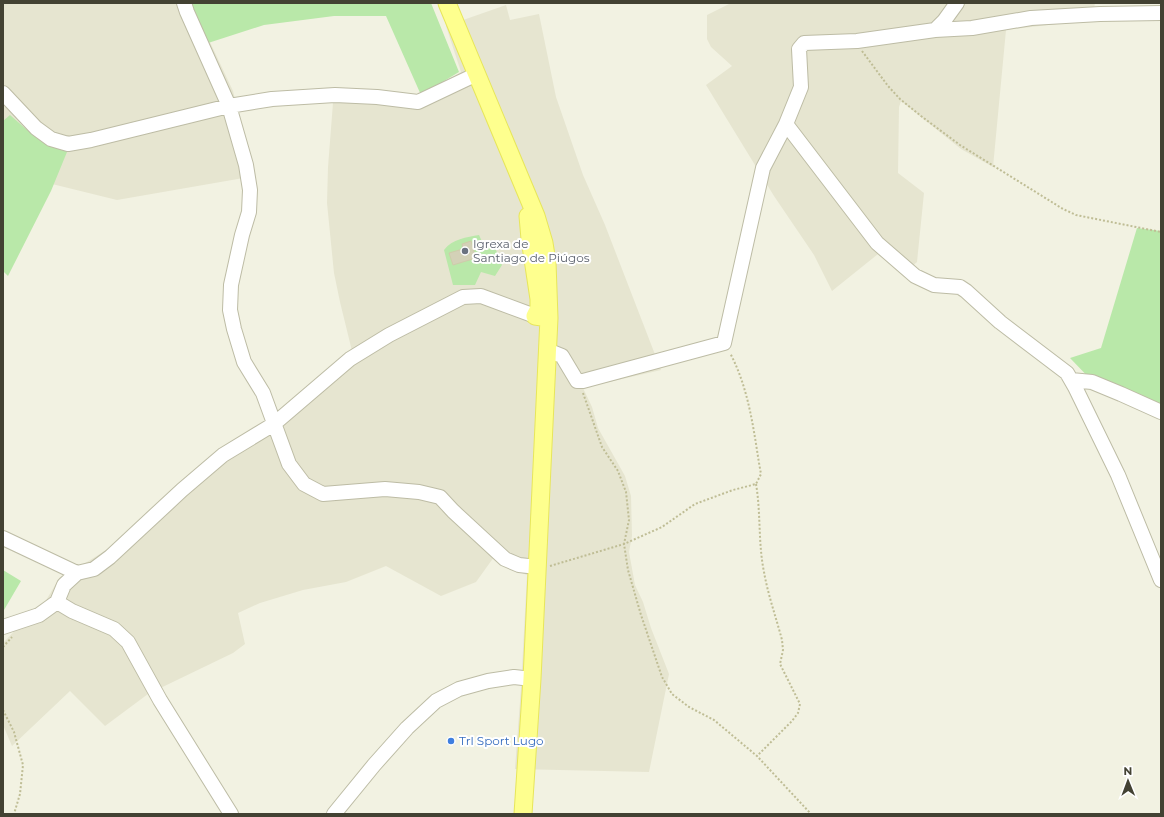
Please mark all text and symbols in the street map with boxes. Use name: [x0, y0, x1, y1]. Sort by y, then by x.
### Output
place label: Igrexa de Santiago de Piúgos: [473, 236, 590, 265]
marker: Igrexa de Santiago de Piúgos: [460, 246, 470, 256]
place label: Trl Sport Lugo: [459, 733, 544, 748]
marker: Trl Sport Lugo: [446, 736, 456, 746]
north arrow: [1108, 761, 1148, 801]
text: N: [1123, 764, 1132, 778]

